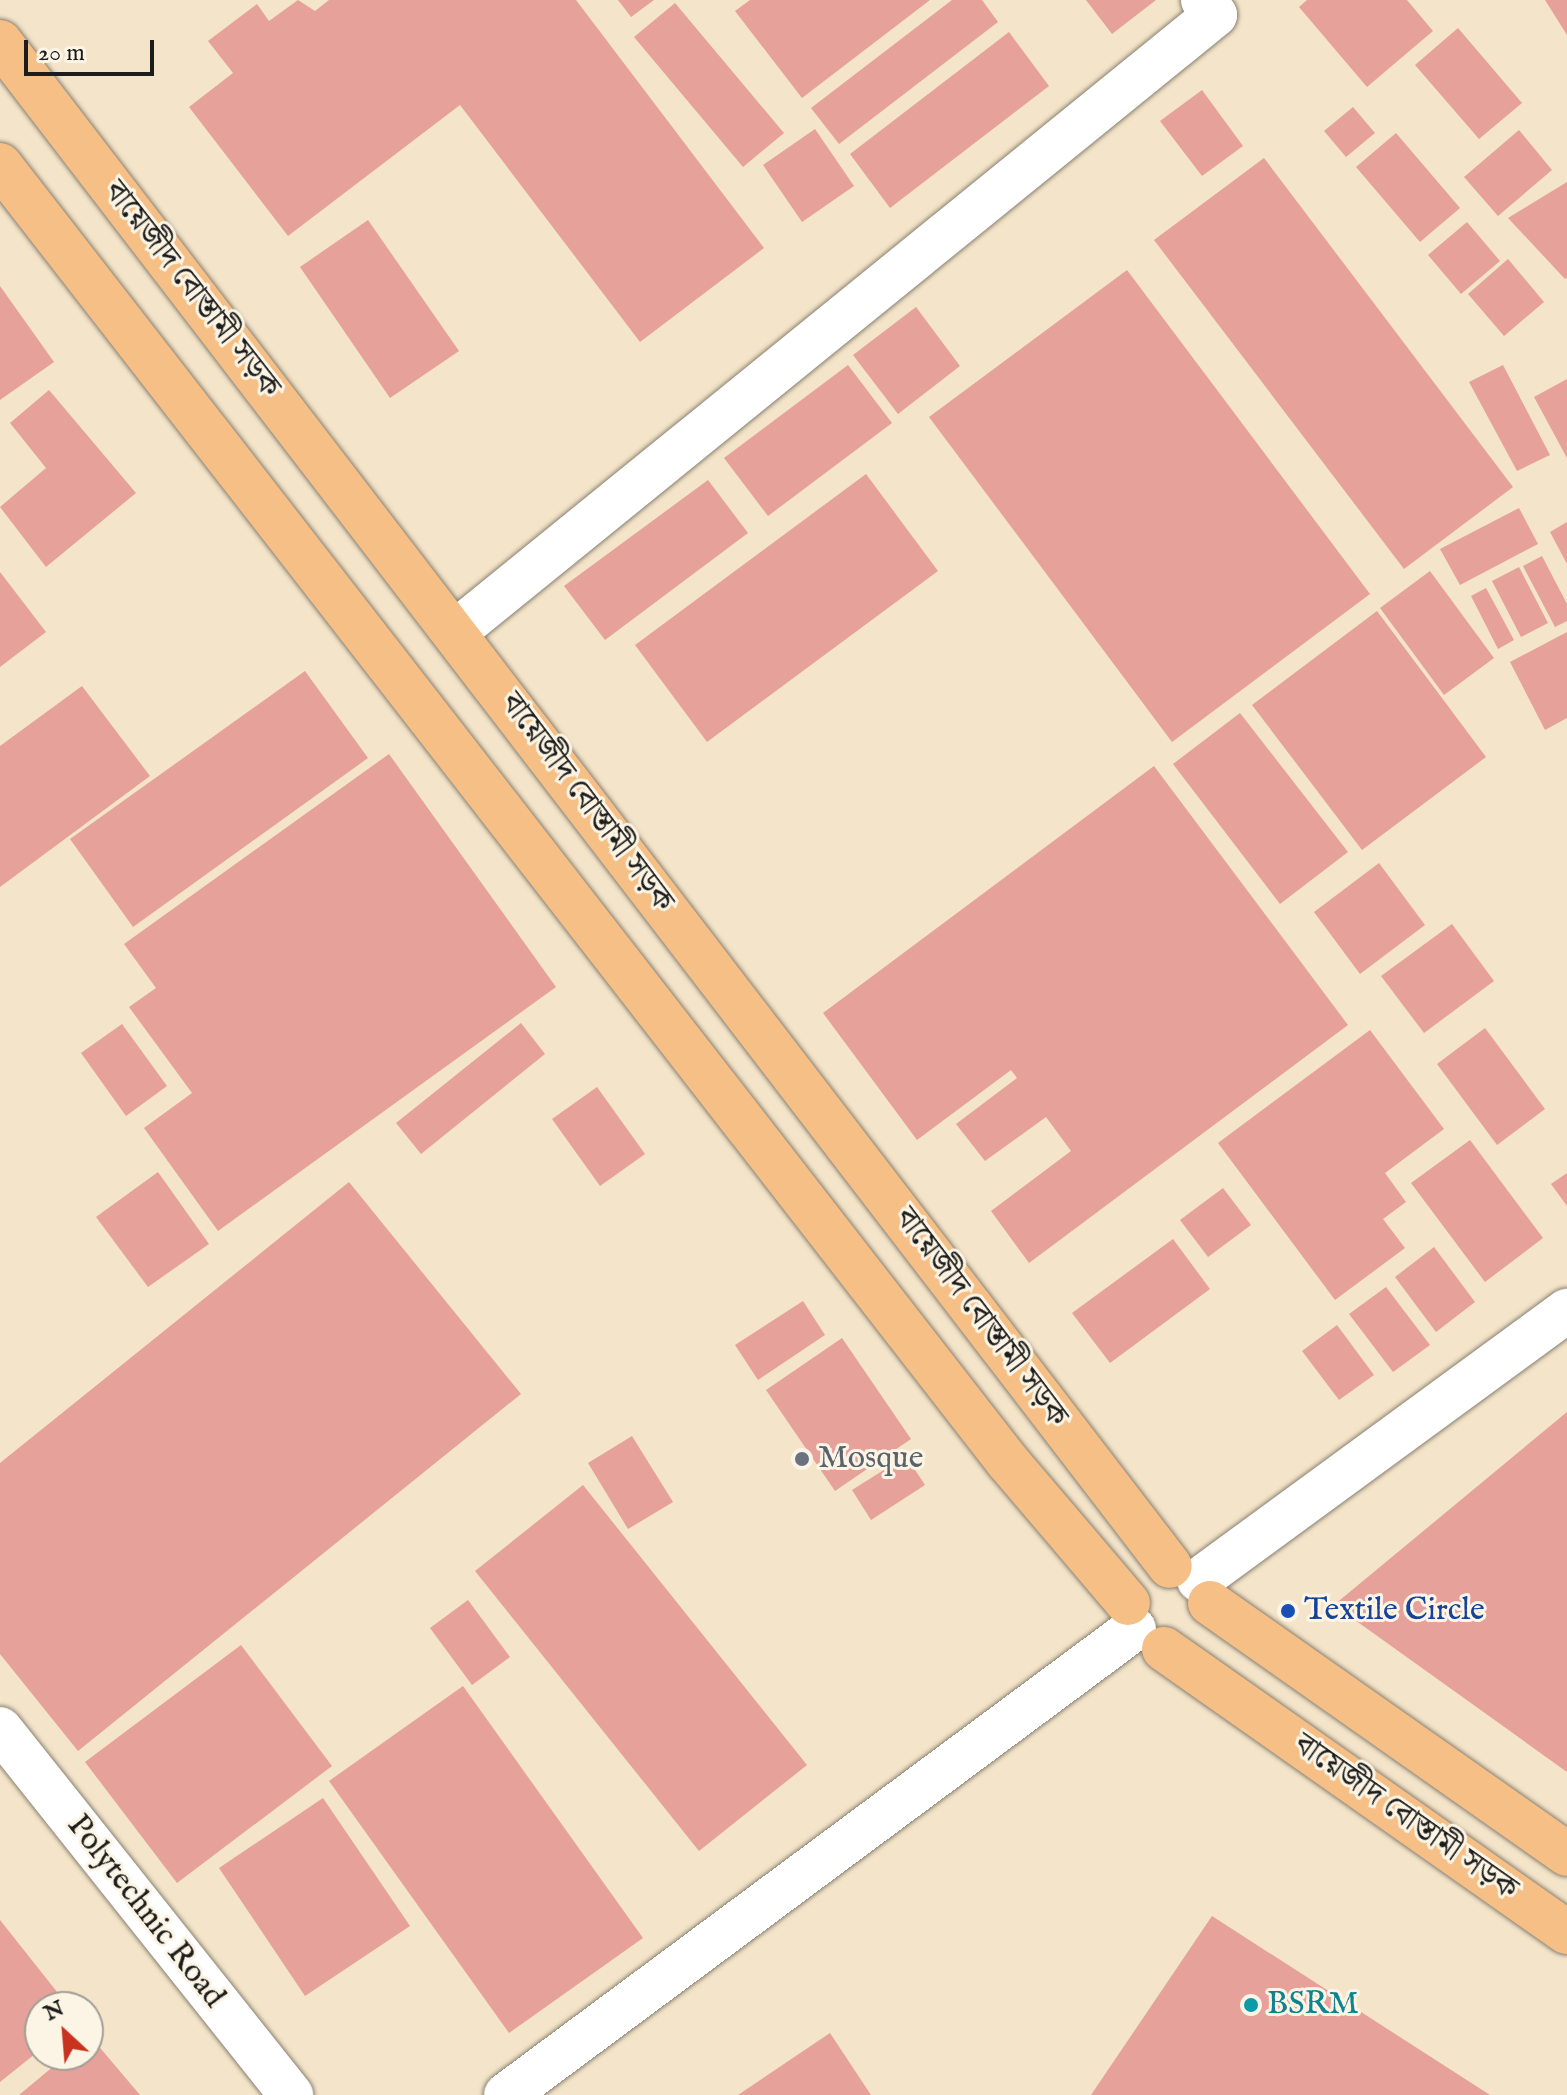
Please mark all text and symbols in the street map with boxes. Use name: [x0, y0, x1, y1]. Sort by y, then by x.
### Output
scale bar: [28, 24, 158, 74]
text: 20 m: [38, 38, 85, 69]
street label: বায়েজীদ বোস্তামী সড়ক: [94, 174, 288, 406]
street label: বায়েজীদ বোস্তামী সড়ক: [491, 686, 681, 920]
street label: বায়েজীদ বোস্তামী সড়ক: [885, 1201, 1075, 1435]
place label: Mosque: [818, 1440, 923, 1478]
marker: Mosque: [793, 1450, 811, 1468]
place label: Textile Circle: [1304, 1592, 1485, 1630]
marker: Textile Circle: [1279, 1602, 1297, 1620]
street label: বায়েজীদ বোস্তামী সড়ক: [1286, 1726, 1524, 1910]
street label: Polytechnic Road: [58, 1808, 232, 2016]
place label: BSRM: [1267, 1986, 1359, 2024]
north arrow: [24, 1991, 104, 2071]
text: N: [40, 1994, 69, 2028]
marker: BSRM: [1242, 1996, 1260, 2014]

